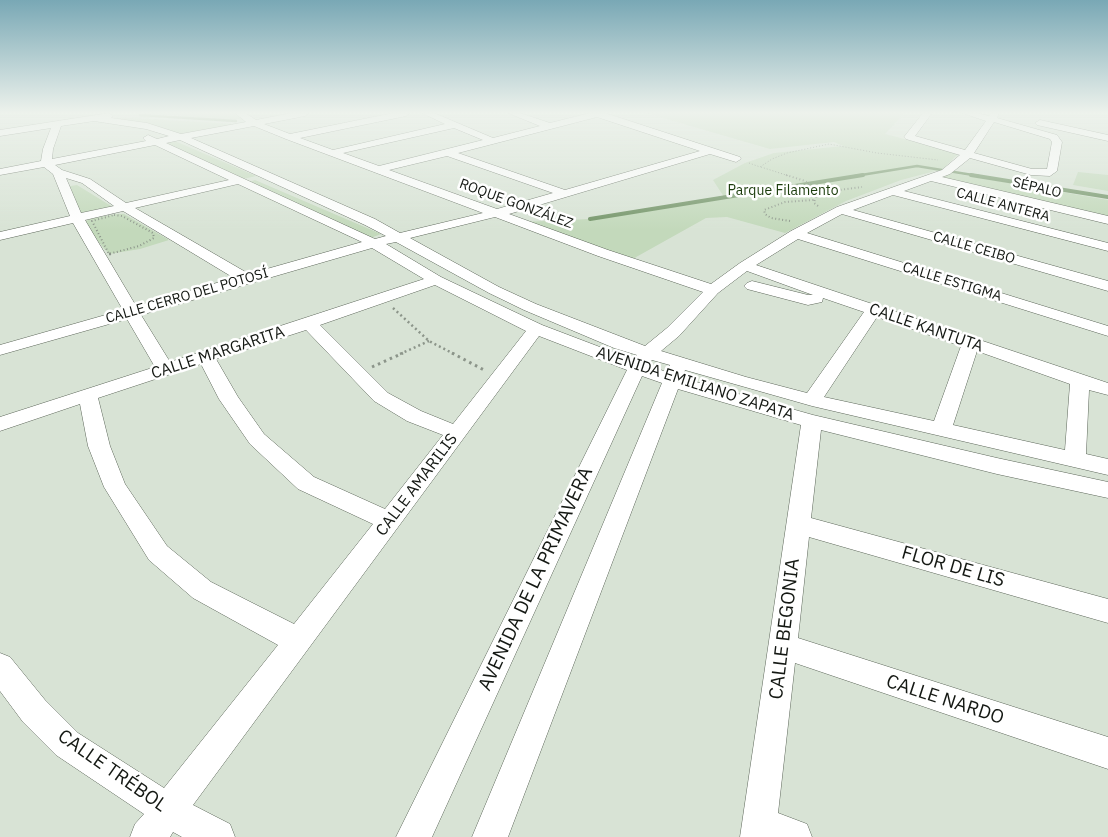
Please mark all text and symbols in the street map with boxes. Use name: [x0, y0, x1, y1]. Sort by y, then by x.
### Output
street label: SÉPALO: [1011, 174, 1063, 202]
street label: ROQUE GONZÁLEZ: [457, 176, 575, 232]
park label: Parque Filamento: [727, 183, 839, 199]
street label: CALLE ANTERA: [954, 184, 1052, 226]
street label: CALLE CEIBO: [931, 228, 1017, 268]
street label: CALLE ESTIGMA: [900, 259, 1004, 305]
street label: CALLE CERRO DEL POTOSÍ: [104, 265, 270, 327]
street label: CALLE KANTUTA: [866, 299, 986, 357]
street label: CALLE MARGARITA: [149, 322, 287, 384]
street label: AVENIDA EMILIANO ZAPATA: [594, 343, 796, 425]
street label: CALLE AMARILIS: [372, 430, 462, 540]
street label: AVENIDA DE LA PRIMAVERA: [474, 464, 598, 694]
street label: FLOR DE LIS: [899, 541, 1007, 593]
street label: CALLE BEGONIA: [765, 557, 805, 701]
street label: CALLE NARDO: [883, 670, 1007, 730]
street label: CALLE TRÉBOL: [53, 725, 171, 817]

